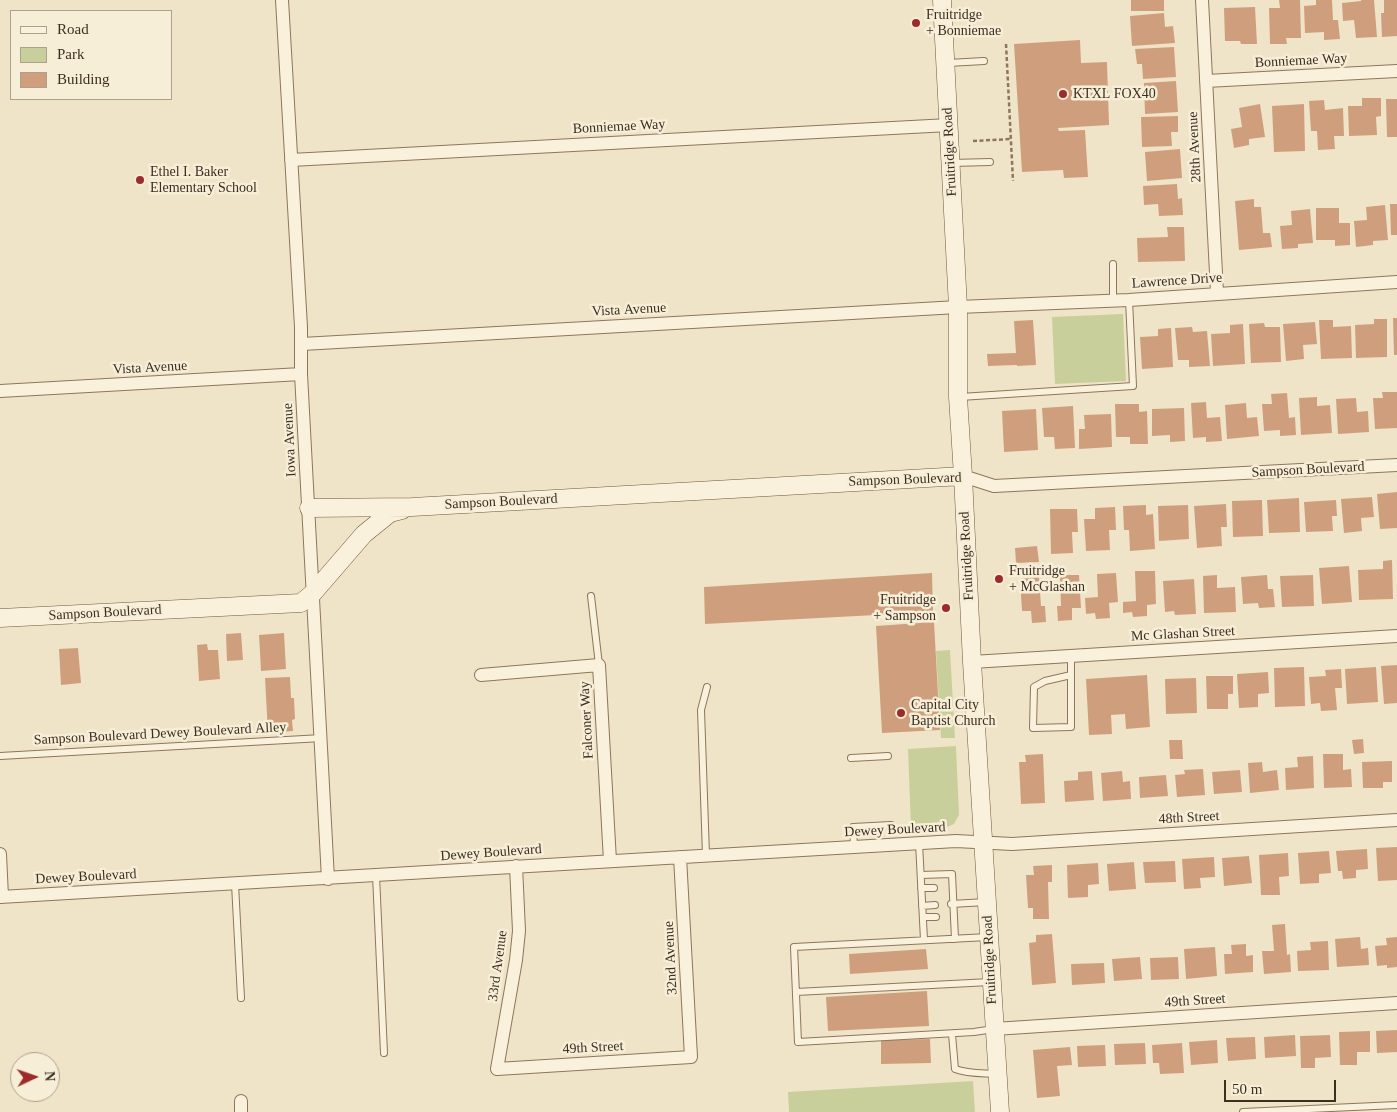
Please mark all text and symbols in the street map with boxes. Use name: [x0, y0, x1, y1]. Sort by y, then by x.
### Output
place label: Fruitridge + Bonniemae: [926, 7, 1001, 40]
legend: [10, 10, 172, 100]
marker: Fruitridge + Bonniemae: [910, 17, 922, 29]
text: Road: [57, 21, 89, 37]
text: Park: [57, 46, 85, 62]
street label: Bonniemae Way: [1254, 50, 1348, 72]
text: Building: [57, 71, 110, 87]
place label: KTXL FOX40: [1073, 86, 1156, 102]
marker: KTXL FOX40: [1057, 88, 1069, 100]
street label: Fruitridge Road: [939, 107, 961, 197]
street label: 28th Avenue: [1185, 111, 1205, 183]
street label: Bonniemae Way: [572, 116, 666, 138]
place label: Ethel I. Baker Elementary School: [150, 164, 257, 196]
marker: Ethel I. Baker Elementary School: [134, 174, 146, 186]
street label: Lawrence Drive: [1131, 269, 1223, 293]
street label: Vista Avenue: [591, 300, 667, 320]
street label: Vista Avenue: [112, 358, 188, 378]
street label: Iowa Avenue: [280, 403, 300, 477]
street label: Sampson Boulevard: [1251, 459, 1365, 481]
street label: Sampson Boulevard: [848, 470, 962, 490]
street label: Sampson Boulevard: [444, 491, 558, 513]
street label: Fruitridge Road: [956, 511, 978, 601]
place label: Fruitridge + McGlashan: [1009, 563, 1085, 596]
marker: Fruitridge + McGlashan: [993, 573, 1005, 585]
place label: Fruitridge + Sampson: [873, 592, 936, 624]
street label: Sampson Boulevard: [48, 602, 162, 624]
marker: Fruitridge + Sampson: [940, 602, 952, 614]
street label: Mc Glashan Street: [1131, 623, 1235, 645]
street label: Falconer Way: [577, 681, 597, 759]
place label: Capital City Baptist Church: [911, 697, 995, 730]
marker: Capital City Baptist Church: [895, 707, 907, 719]
street label: Sampson Boulevard Dewey Boulevard Alley: [33, 719, 287, 749]
street label: 48th Street: [1158, 808, 1220, 828]
street label: Dewey Boulevard: [844, 819, 946, 841]
street label: Dewey Boulevard: [440, 841, 542, 865]
street label: Dewey Boulevard: [35, 866, 137, 888]
street label: Fruitridge Road: [979, 915, 1001, 1005]
street label: 32nd Avenue: [661, 921, 681, 995]
street label: 33rd Avenue: [485, 929, 511, 1003]
street label: 49th Street: [1164, 990, 1226, 1012]
street label: 49th Street: [562, 1038, 624, 1058]
north arrow: [10, 1052, 60, 1102]
scale bar: [1227, 1070, 1340, 1102]
text: N: [42, 1071, 57, 1082]
text: 50 m: [1232, 1081, 1262, 1097]

